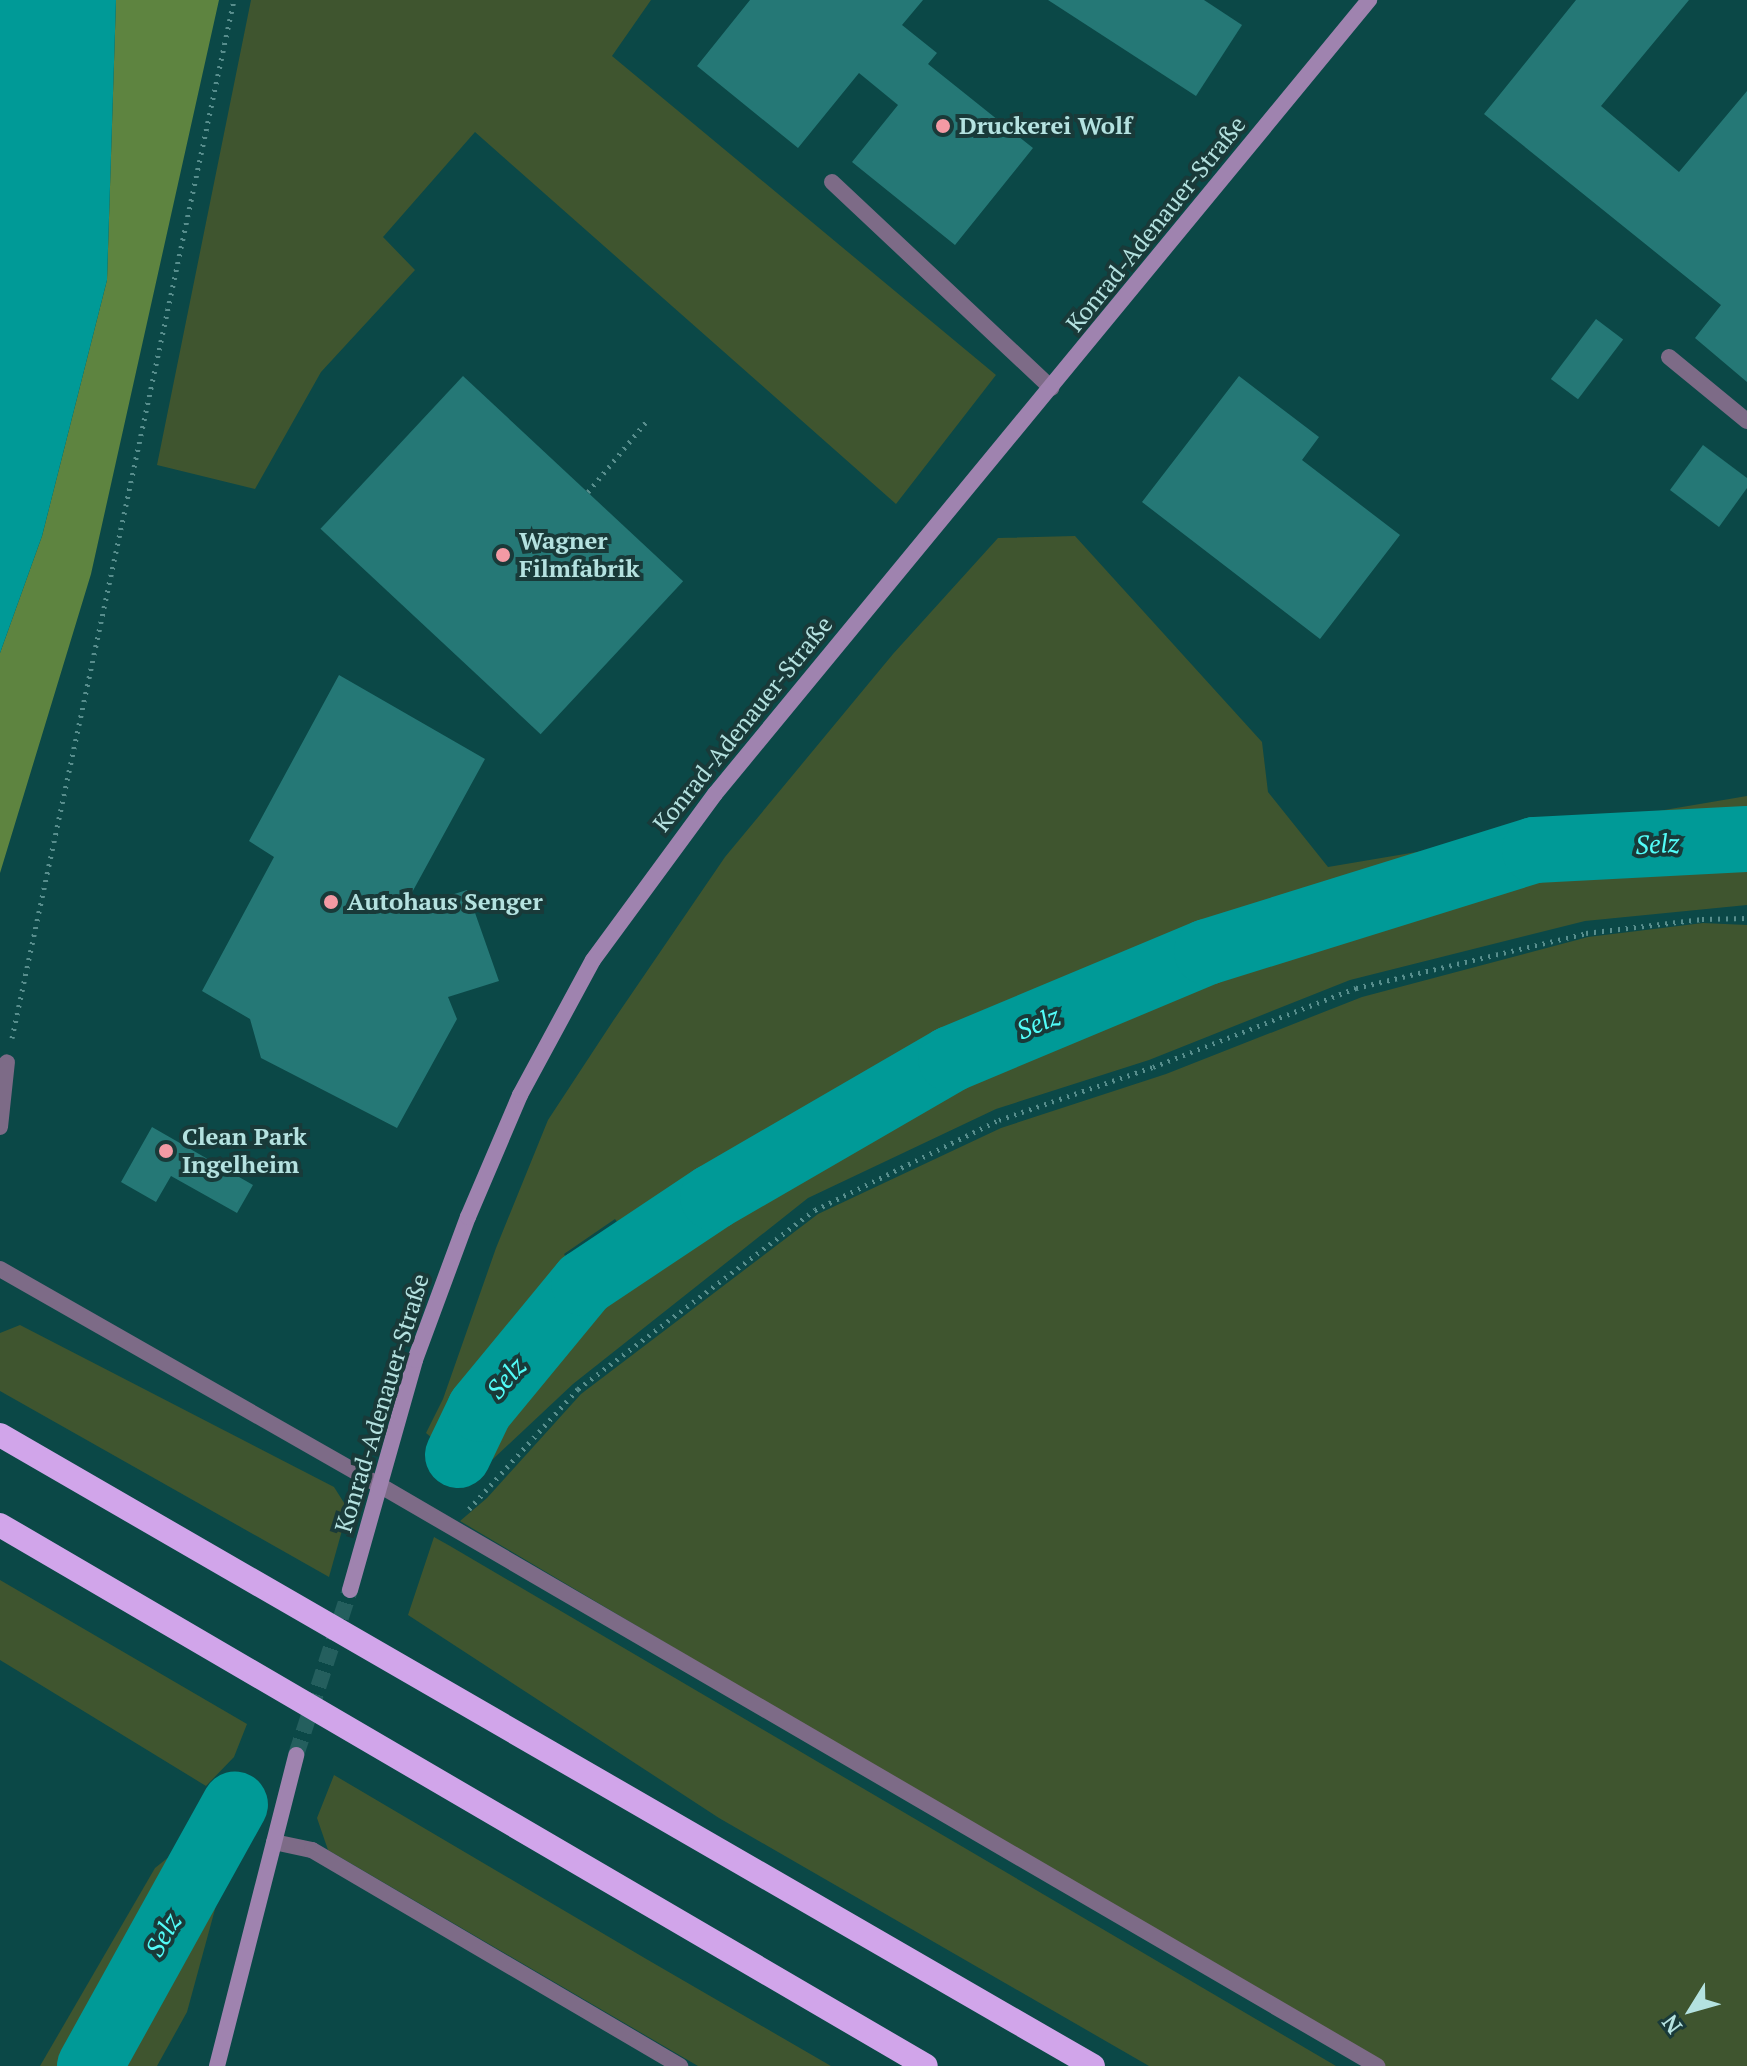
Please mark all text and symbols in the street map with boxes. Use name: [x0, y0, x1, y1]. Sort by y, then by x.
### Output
street label: Konrad-Adenauer-Straße: [1060, 111, 1252, 337]
place label: Druckerei Wolf: [959, 112, 1132, 140]
marker: Druckerei Wolf: [934, 117, 952, 135]
place label: Wagner Filmfabrik: [519, 527, 640, 583]
marker: Wagner Filmfabrik: [494, 546, 512, 564]
street label: Konrad-Adenauer-Straße: [647, 611, 839, 837]
water label: Selz: [1634, 827, 1680, 861]
place label: Autohaus Senger: [347, 888, 543, 916]
marker: Autohaus Senger: [322, 893, 340, 911]
water label: Selz: [1012, 1000, 1064, 1046]
place label: Clean Park Ingelheim: [182, 1123, 307, 1179]
marker: Clean Park Ingelheim: [157, 1142, 175, 1160]
street label: Konrad-Adenauer-Straße: [329, 1270, 435, 1536]
water label: Selz: [480, 1351, 532, 1405]
water label: Selz: [139, 1908, 187, 1962]
north arrow: [1651, 1970, 1731, 2050]
text: N: [1655, 2009, 1688, 2040]

